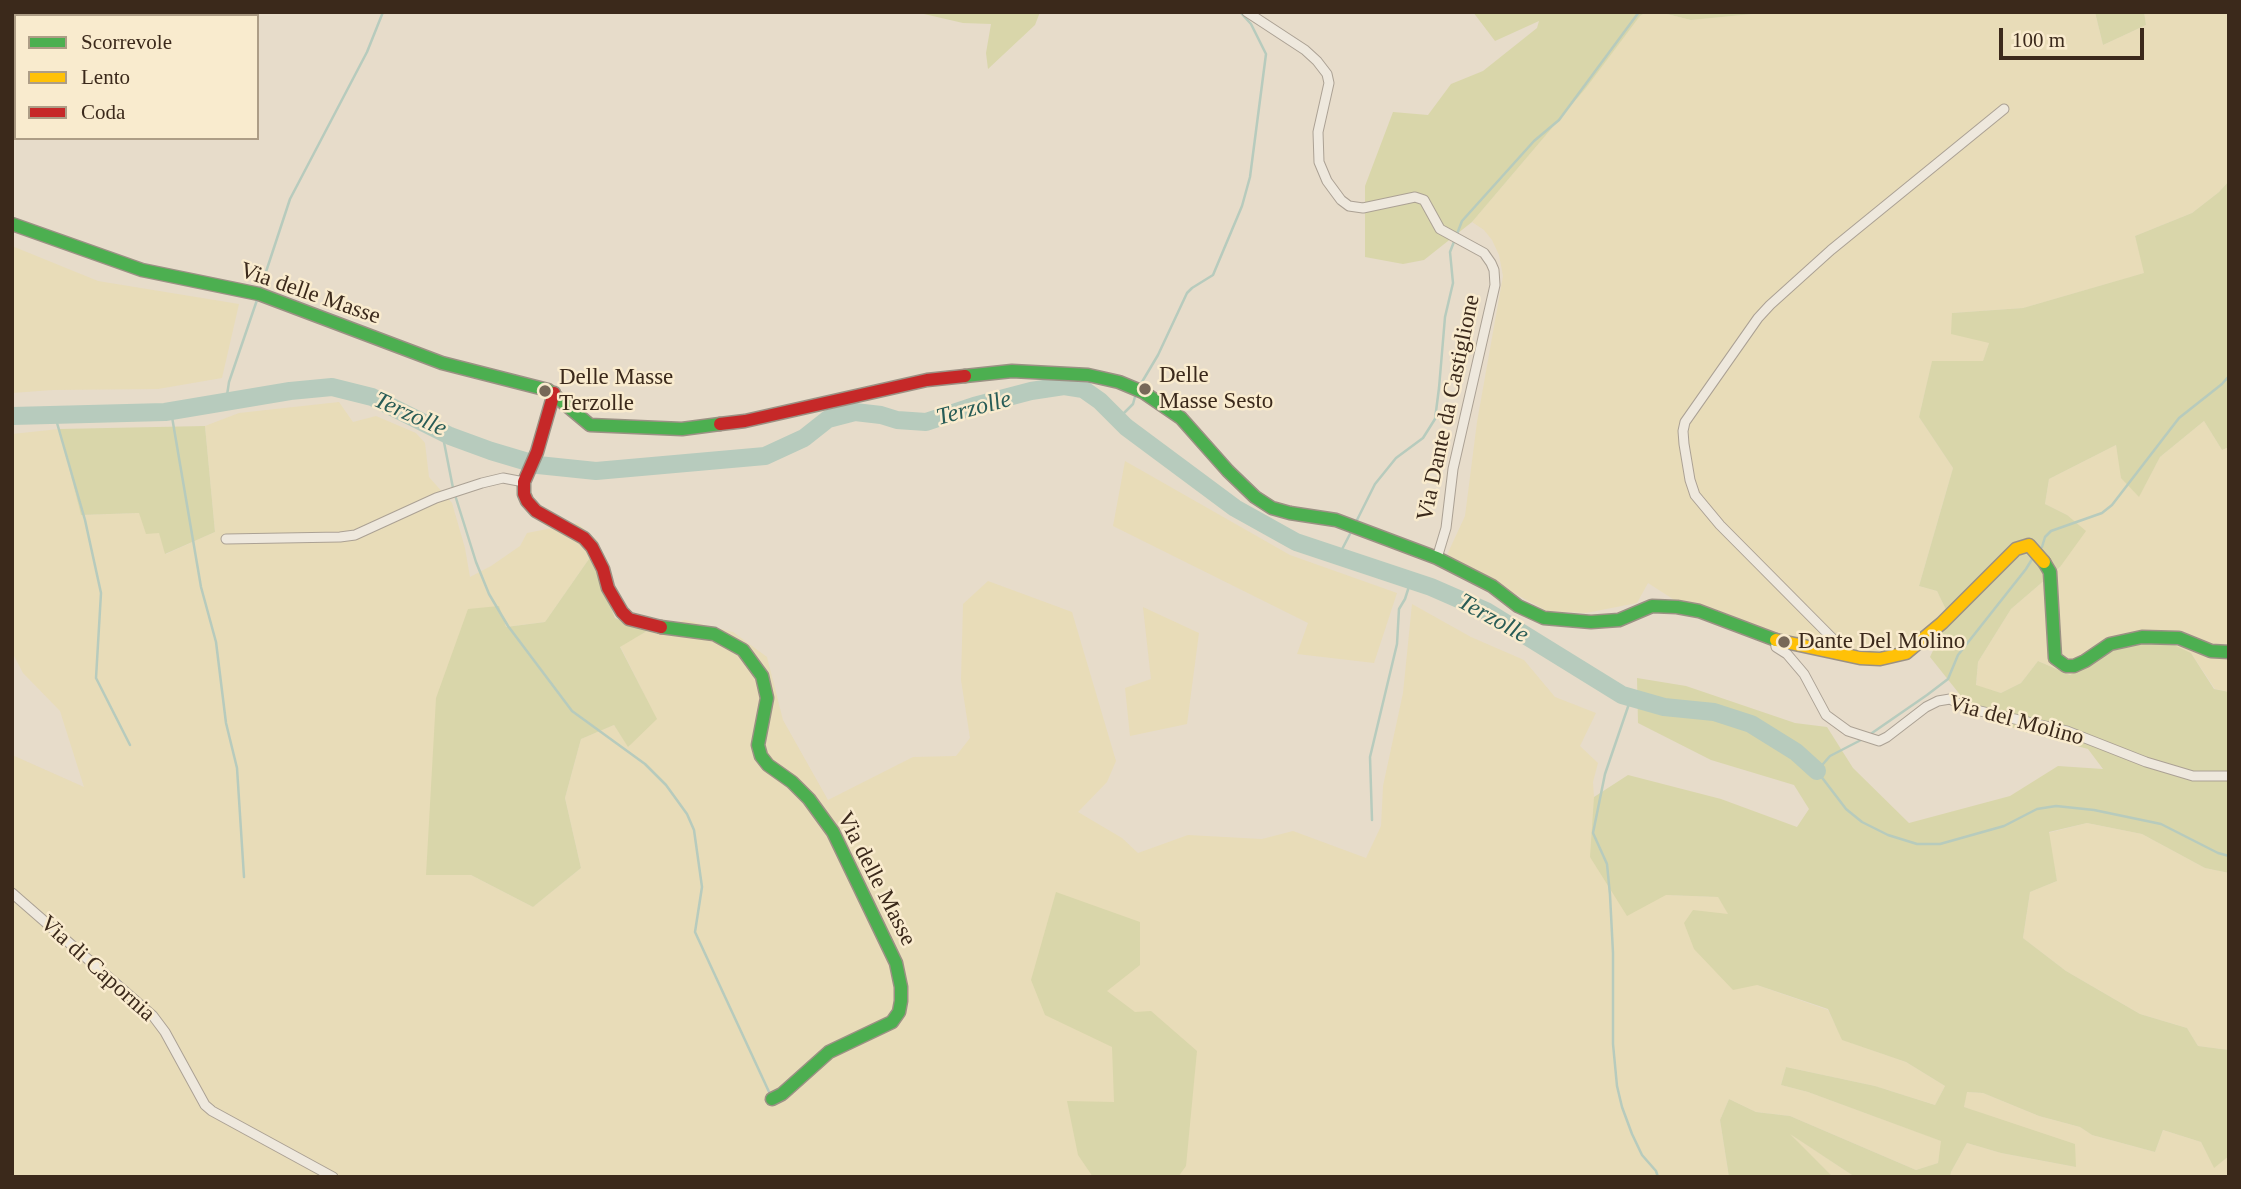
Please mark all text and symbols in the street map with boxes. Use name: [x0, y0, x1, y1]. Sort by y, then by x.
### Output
legend: [14, 14, 259, 140]
scale bar: [2003, 14, 2148, 58]
text: 100 m: [2012, 28, 2065, 52]
text: Scorrevole: [81, 30, 172, 54]
text: Lento: [81, 65, 130, 89]
text: Coda: [81, 100, 125, 124]
street label: Via delle Masse: [236, 257, 384, 331]
street label: Via Dante da Castiglione: [1412, 292, 1486, 524]
place label: Delle Masse Sesto: [1159, 362, 1273, 416]
place label: Delle Masse Terzolle: [559, 364, 673, 418]
marker: Delle Masse Sesto: [1137, 381, 1153, 397]
marker: Delle Masse Terzolle: [537, 383, 553, 399]
water label: Terzolle: [933, 385, 1015, 433]
water label: Terzolle: [369, 386, 451, 444]
water label: Terzolle: [1453, 588, 1533, 650]
place label: Dante Del Molino: [1798, 628, 1965, 656]
marker: Dante Del Molino: [1776, 634, 1792, 650]
street label: Via del Molino: [1945, 690, 2087, 752]
street label: Via delle Masse: [830, 807, 922, 951]
street label: Via di Capornia: [34, 910, 160, 1028]

